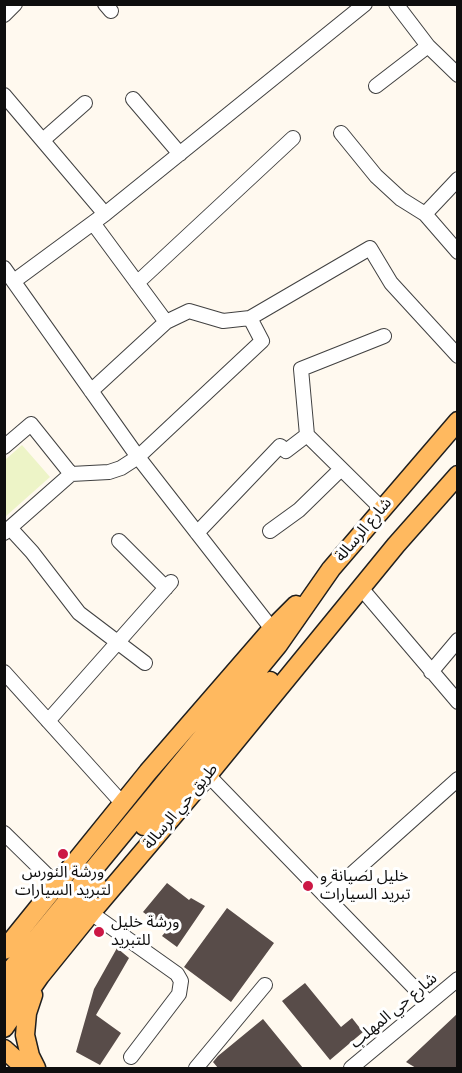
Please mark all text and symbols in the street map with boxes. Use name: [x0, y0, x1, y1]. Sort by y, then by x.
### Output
street label: شارع الرسالة: [332, 494, 396, 566]
street label: طريق حي الرسالة: [140, 760, 222, 854]
marker: ورشة النورس لتبريد السيارات: [56, 847, 70, 861]
place label: ورشة النورس لتبريد السيارات: [15, 863, 111, 901]
place label: خليل لصيانة و تبريد السيارات: [320, 867, 411, 905]
marker: خليل لصيانة و تبريد السيارات: [301, 879, 315, 893]
place label: ورشة خليل للتبريد: [111, 913, 179, 951]
marker: ورشة خليل للتبريد: [92, 925, 106, 939]
street label: شارع حي المهلب: [347, 969, 441, 1053]

